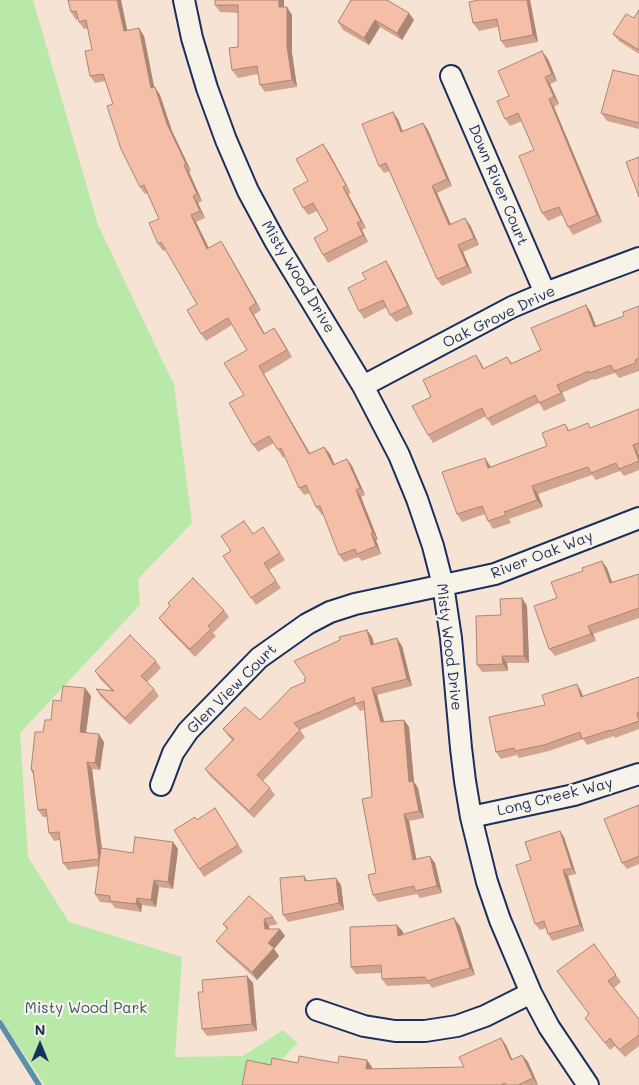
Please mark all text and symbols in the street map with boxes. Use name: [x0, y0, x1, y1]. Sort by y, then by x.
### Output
street label: Down River Court: [464, 122, 532, 248]
street label: Misty Wood Drive: [257, 218, 339, 336]
street label: Oak Grove Drive: [440, 282, 558, 352]
street label: River Oak Way: [488, 527, 596, 583]
street label: Misty Wood Drive: [432, 582, 466, 712]
street label: Glen View Court: [184, 641, 280, 737]
street label: Long Creek Way: [495, 774, 615, 820]
park label: Misty Wood Park: [25, 999, 147, 1017]
north arrow: [15, 1020, 65, 1070]
text: N: [35, 1020, 45, 1039]

